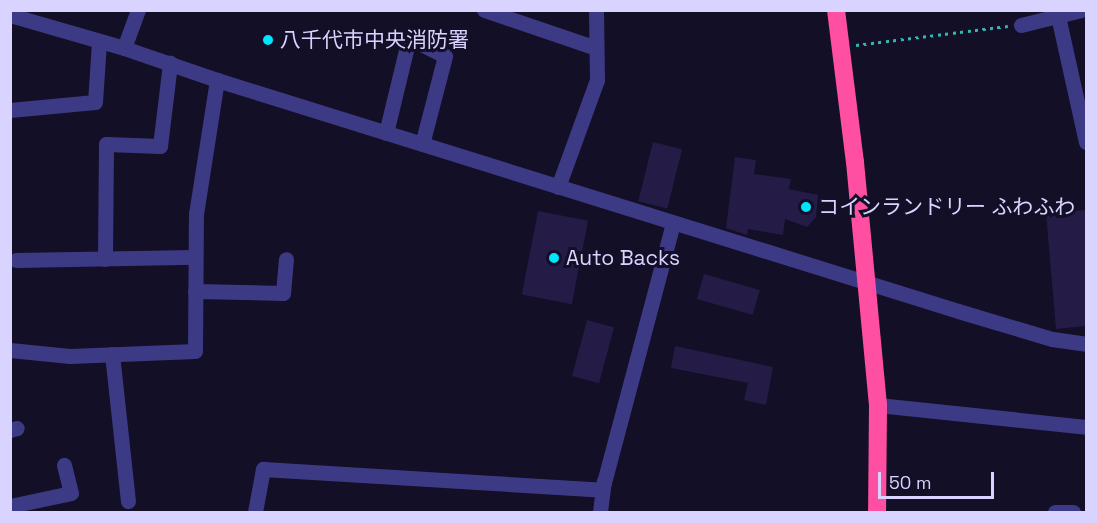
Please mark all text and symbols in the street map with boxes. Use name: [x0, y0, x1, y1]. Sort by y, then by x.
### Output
place label: 八千代市中央消防署: [280, 27, 469, 53]
marker: 八千代市中央消防署: [261, 33, 275, 47]
place label: コインランドリー ふわふわ: [818, 194, 1075, 220]
marker: コインランドリー ふわふわ: [799, 200, 813, 214]
place label: Auto Backs: [566, 245, 680, 271]
marker: Auto Backs: [547, 251, 561, 265]
scale bar: [881, 460, 996, 498]
text: 50 m: [889, 471, 931, 494]

